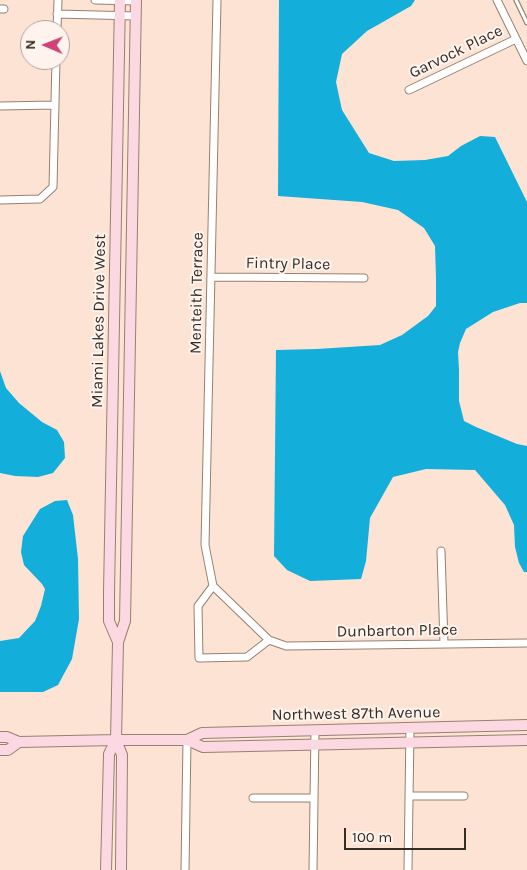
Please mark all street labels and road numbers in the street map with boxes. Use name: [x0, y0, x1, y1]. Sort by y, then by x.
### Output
street label: Garvock Place: [406, 21, 506, 83]
street label: Menteith Terrace: [186, 232, 208, 354]
street label: Miami Lakes Drive West: [88, 234, 110, 408]
street label: Fintry Place: [246, 254, 330, 274]
street label: Dunbarton Place: [336, 620, 458, 642]
street label: Northwest 87th Avenue: [272, 703, 440, 725]

